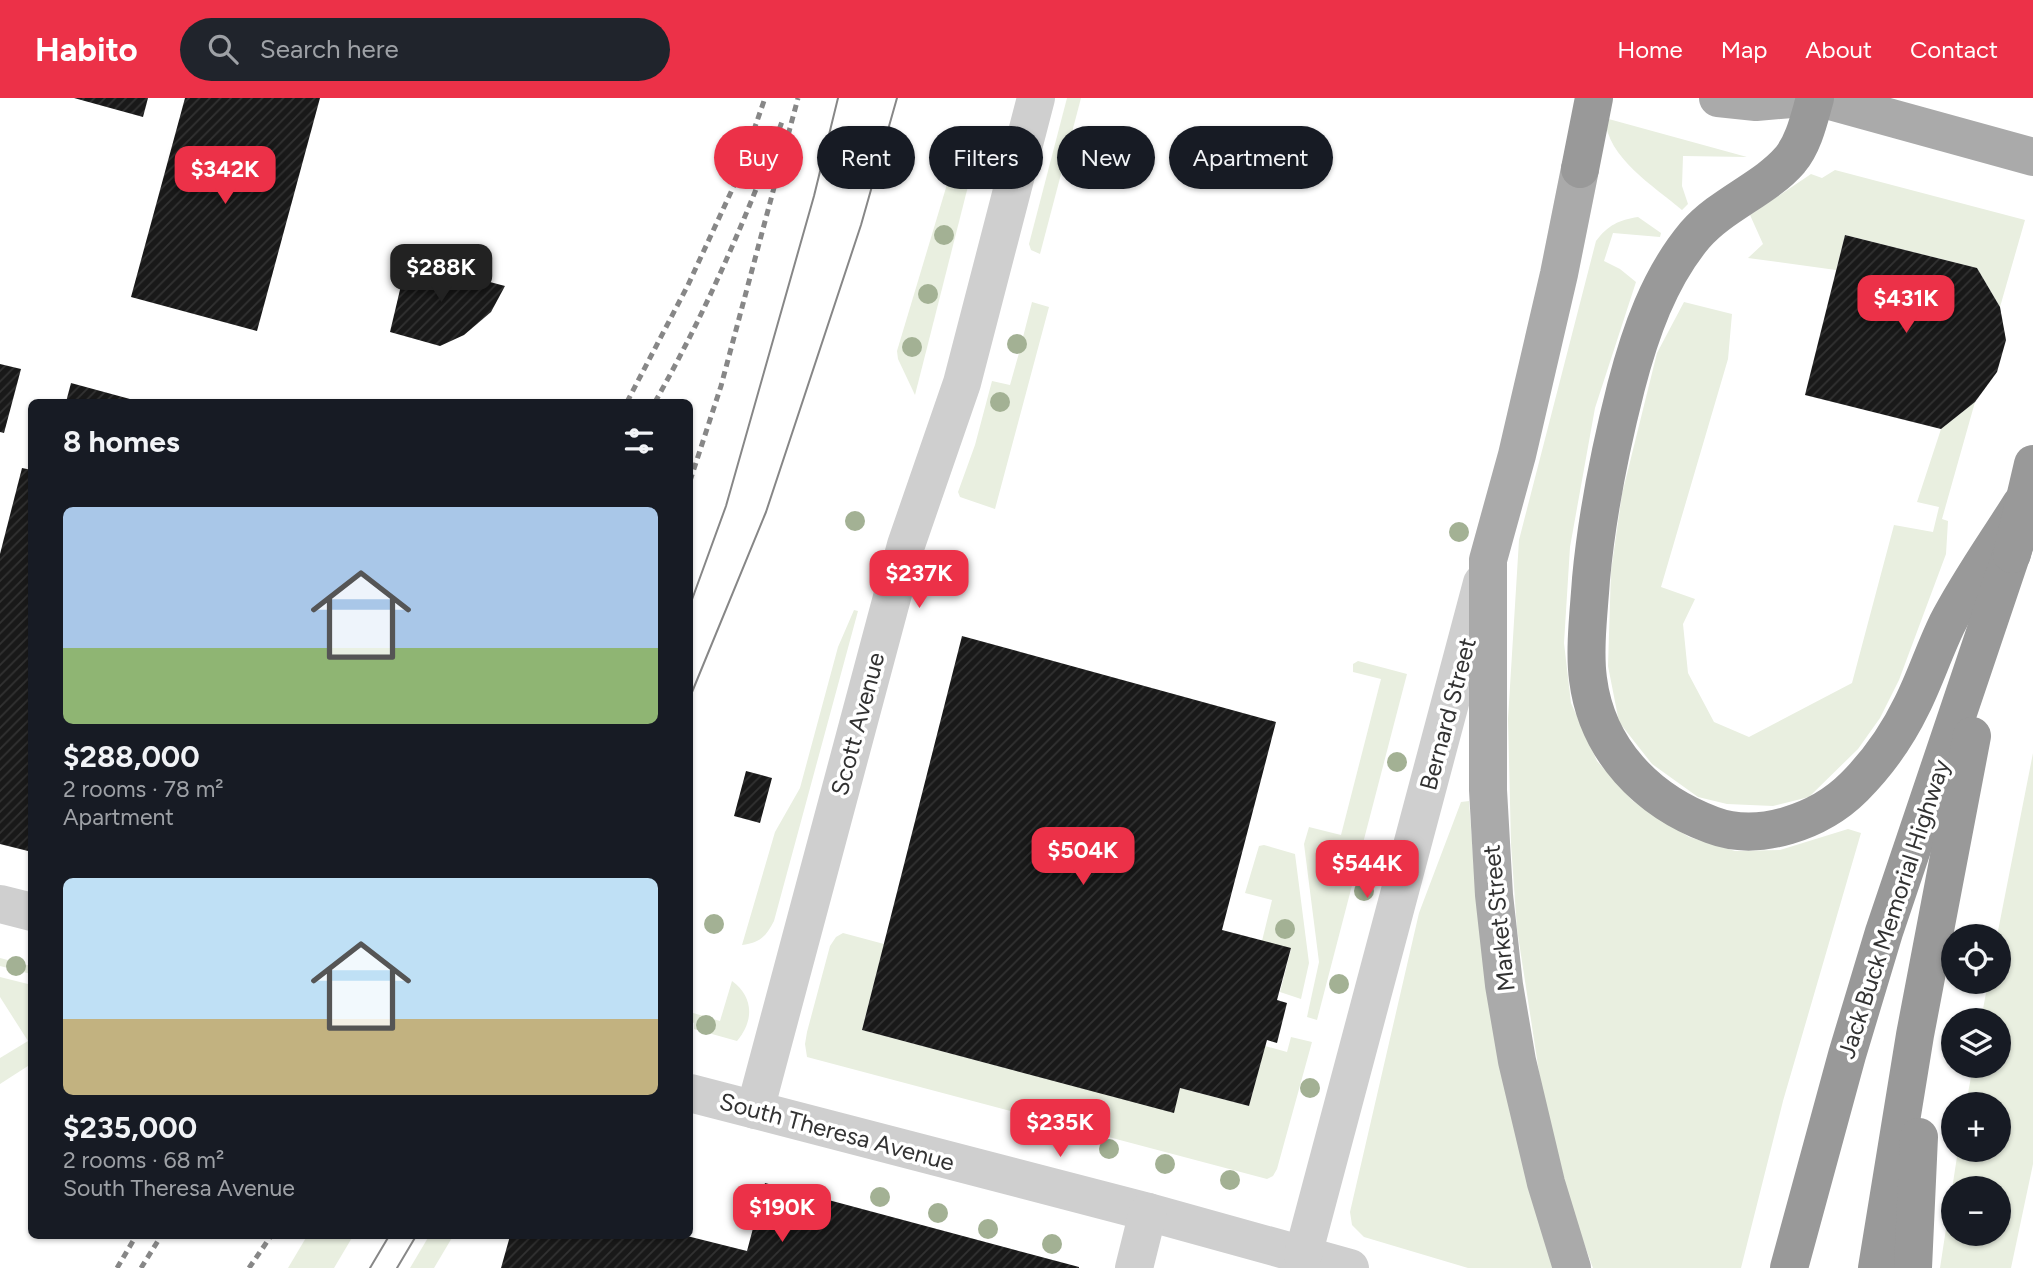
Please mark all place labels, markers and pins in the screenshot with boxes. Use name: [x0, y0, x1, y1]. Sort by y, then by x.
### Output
pin: $342K: [176, 146, 274, 206]
pin: $288K: [392, 244, 490, 304]
pin: $431K: [1857, 275, 1955, 335]
pin: $237K: [870, 550, 968, 610]
pin: $504K: [1034, 828, 1132, 887]
pin: $544K: [1318, 840, 1416, 900]
pin: $235K: [1011, 1100, 1109, 1159]
pin: $190K: [733, 1184, 831, 1244]

